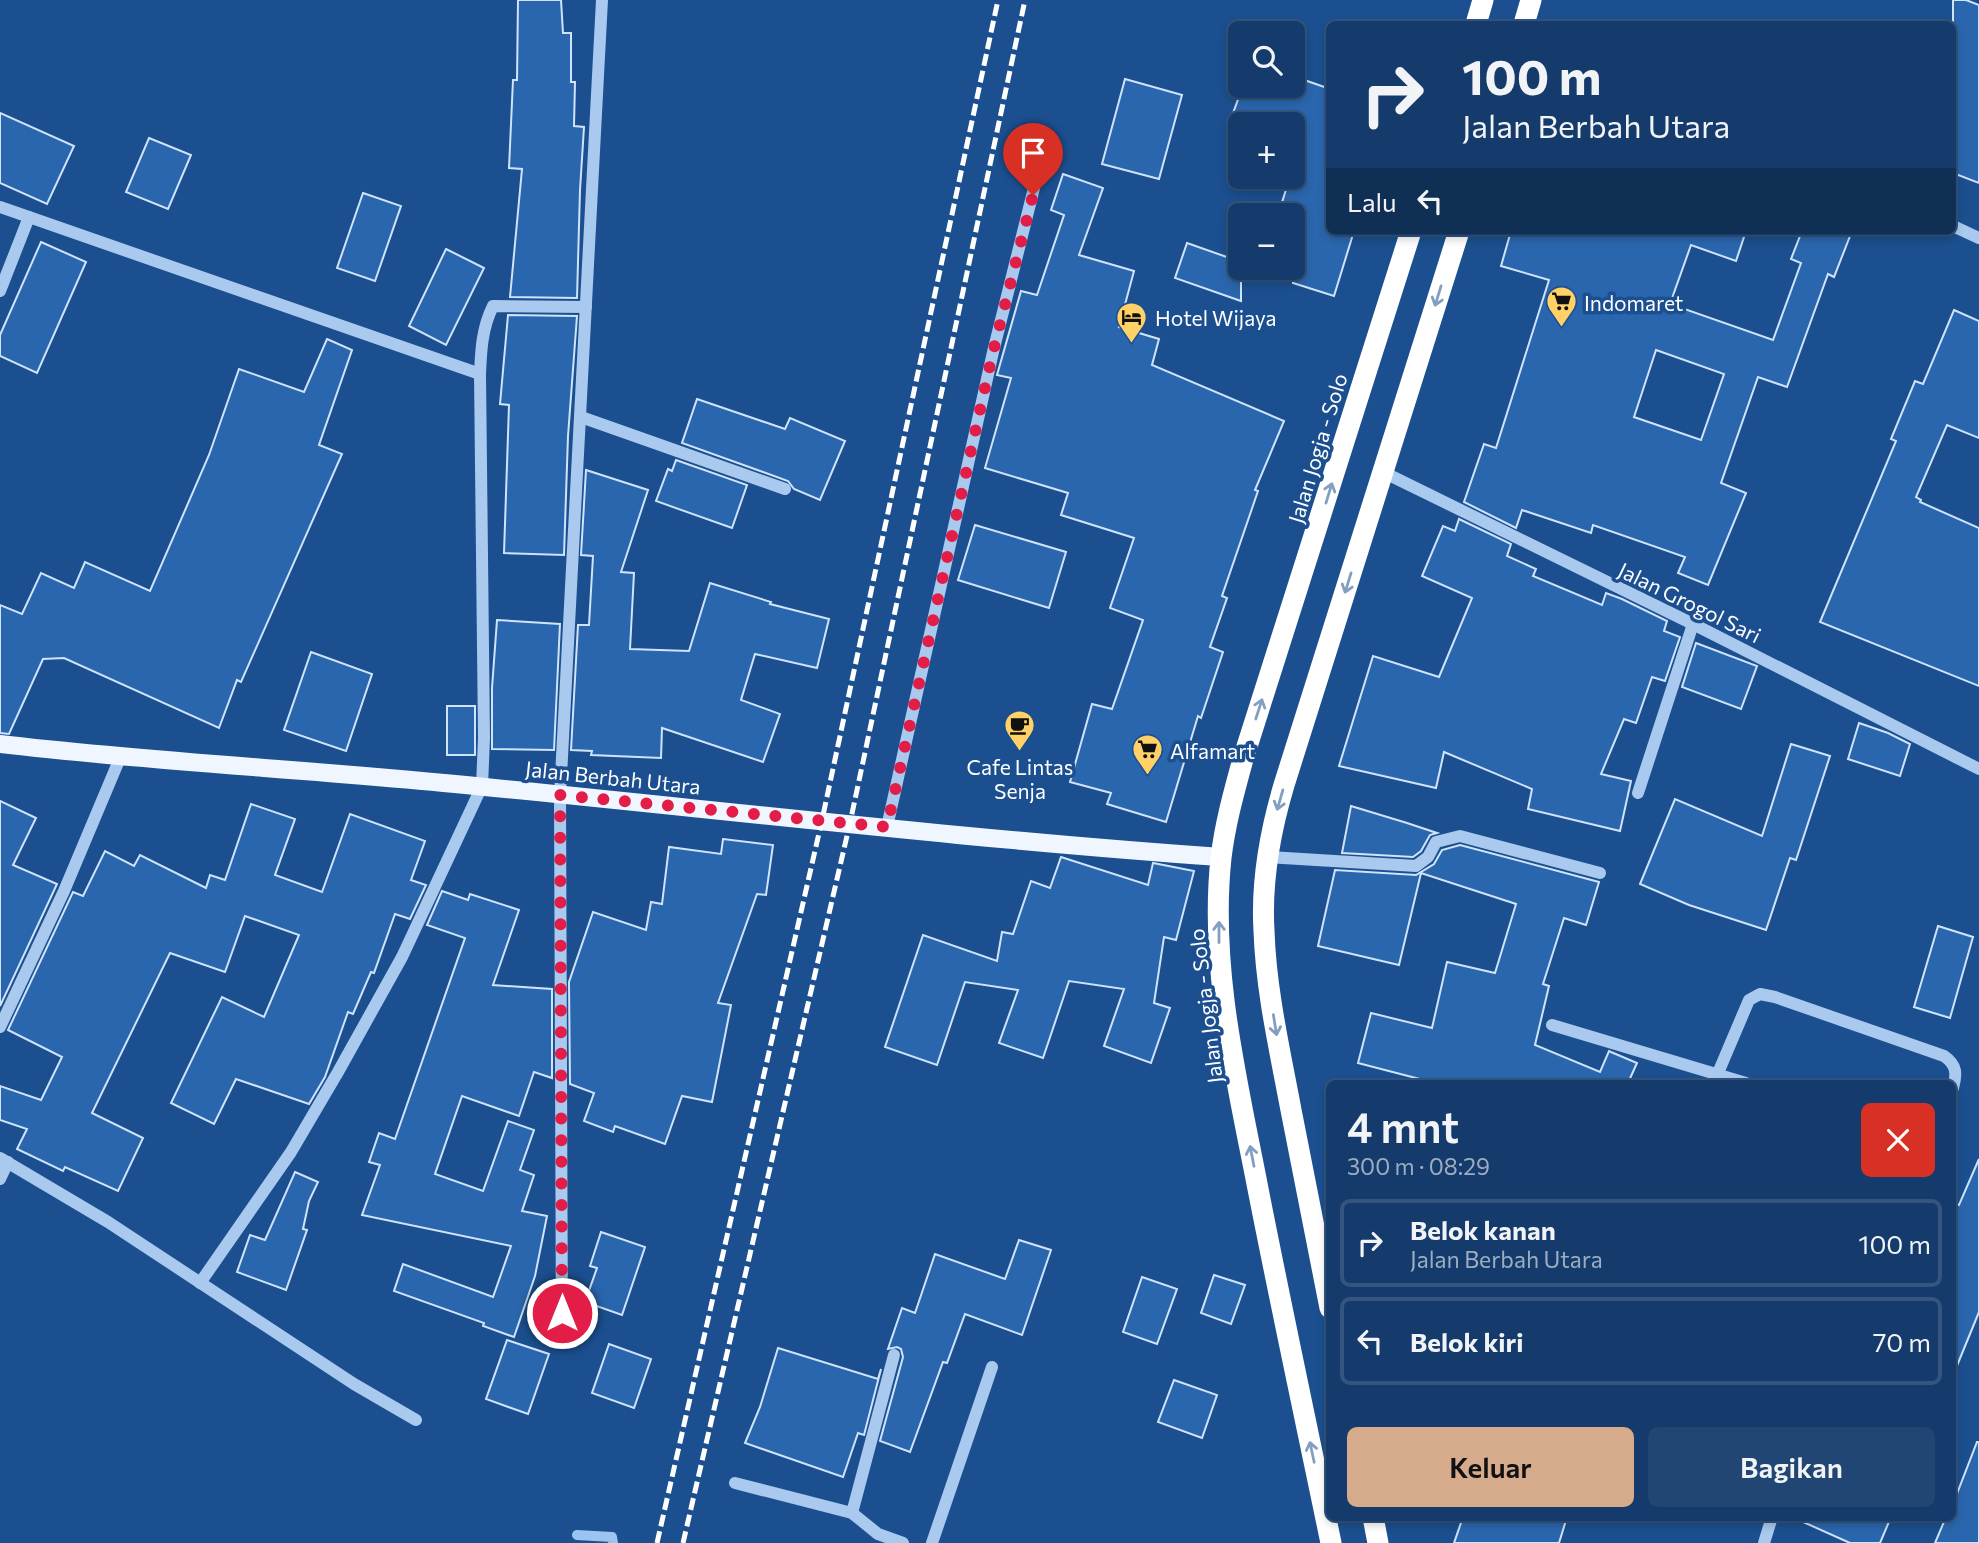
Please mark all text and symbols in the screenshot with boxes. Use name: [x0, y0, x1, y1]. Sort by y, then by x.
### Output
map controls: [1228, 21, 1305, 280]
button: search: [1228, 21, 1305, 98]
text: 100 m: [1462, 45, 1601, 105]
icon: right: [1347, 49, 1438, 140]
text: Jalan Berbah Utara: [1462, 105, 1730, 145]
button: +: [1228, 112, 1305, 189]
pin: [1003, 123, 1063, 195]
icon: arrive: [1014, 134, 1052, 172]
icon: left: [1411, 182, 1449, 220]
text: Lalu: [1347, 186, 1397, 217]
button: −: [1228, 203, 1305, 280]
one-way arrow: [1431, 285, 1444, 307]
supermarket icon: Indomaret: [1544, 285, 1578, 329]
place label: Indomaret: [1584, 290, 1683, 315]
hotel icon: Hotel Wijaya: [1115, 300, 1149, 344]
place label: Hotel Wijaya: [1155, 305, 1277, 330]
street label: Jalan Jogja - Solo: [1282, 370, 1352, 526]
one-way arrow: [1323, 482, 1336, 504]
street label: Jalan Grogol Sari: [1615, 557, 1765, 647]
one-way arrow: [1340, 572, 1353, 594]
one-way arrow: [1254, 699, 1266, 721]
cafe icon: Cafe Lintas Senja: [1003, 709, 1037, 753]
supermarket icon: Alfamart: [1130, 733, 1164, 777]
place label: Alfamart: [1170, 738, 1255, 763]
place label: Cafe Lintas Senja: [967, 754, 1073, 803]
street label: Jalan Berbah Utara: [524, 755, 702, 799]
one-way arrow: [1272, 789, 1285, 811]
one-way arrow: [1212, 920, 1226, 943]
street label: Jalan Jogja - Solo: [1183, 927, 1227, 1085]
one-way arrow: [1269, 1014, 1282, 1036]
text: 4 mnt: [1347, 1100, 1459, 1152]
button: close: [1861, 1103, 1935, 1177]
one-way arrow: [1245, 1145, 1258, 1168]
text: 300 m · 08:29: [1347, 1152, 1490, 1180]
text: Belok kanan: [1410, 1214, 1556, 1245]
icon: right: [1351, 1224, 1389, 1262]
text: 100 m: [1858, 1228, 1931, 1259]
text: Jalan Berbah Utara: [1410, 1245, 1603, 1273]
position arrow: [525, 1276, 599, 1350]
icon: left: [1351, 1322, 1389, 1360]
text: Belok kiri: [1410, 1326, 1524, 1357]
text: 70 m: [1873, 1326, 1931, 1357]
button: Keluar: [1347, 1427, 1634, 1507]
button: Bagikan: [1648, 1427, 1935, 1507]
one-way arrow: [1305, 1441, 1319, 1464]

